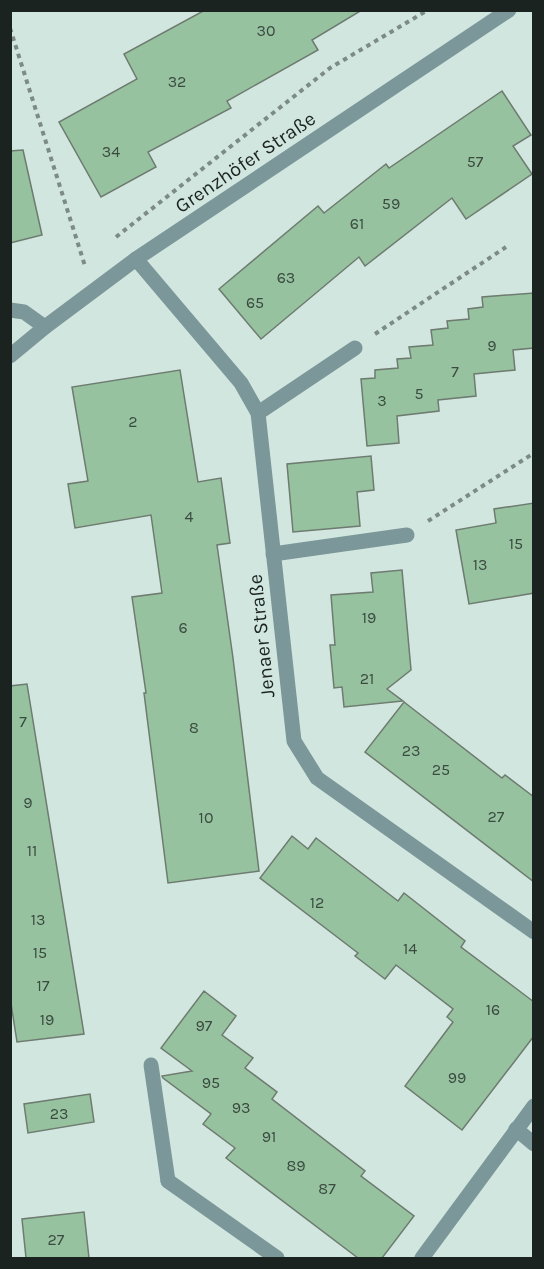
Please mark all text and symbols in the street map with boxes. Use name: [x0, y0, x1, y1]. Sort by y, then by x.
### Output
house number: 30: [257, 21, 275, 40]
house number: 32: [168, 72, 186, 91]
street label: Grenzhöfer Straße: [171, 107, 320, 218]
house number: 34: [102, 142, 120, 161]
house number: 57: [467, 152, 484, 171]
house number: 59: [382, 194, 400, 213]
house number: 61: [350, 214, 364, 233]
house number: 63: [277, 268, 295, 287]
house number: 65: [246, 293, 264, 312]
house number: 9: [487, 336, 497, 355]
house number: 7: [451, 362, 459, 381]
house number: 5: [414, 384, 424, 403]
house number: 3: [377, 391, 387, 410]
house number: 2: [128, 412, 138, 431]
house number: 4: [185, 507, 194, 526]
house number: 15: [509, 534, 523, 553]
house number: 13: [473, 555, 487, 574]
street label: Jenaer Straße: [244, 573, 279, 699]
house number: 19: [362, 608, 376, 627]
house number: 6: [178, 618, 188, 637]
house number: 21: [360, 669, 374, 688]
house number: 7: [19, 712, 27, 731]
house number: 8: [189, 718, 199, 737]
house number: 23: [402, 741, 420, 760]
house number: 25: [432, 760, 450, 779]
house number: 9: [23, 793, 33, 812]
house number: 27: [488, 807, 505, 826]
house number: 10: [199, 808, 213, 827]
house number: 11: [27, 841, 37, 860]
house number: 12: [310, 893, 324, 912]
house number: 13: [31, 910, 45, 929]
house number: 14: [403, 939, 417, 958]
house number: 15: [33, 943, 47, 962]
house number: 17: [37, 976, 50, 995]
house number: 16: [486, 1000, 500, 1019]
house number: 19: [40, 1010, 54, 1029]
house number: 97: [196, 1016, 213, 1035]
house number: 99: [448, 1068, 466, 1087]
house number: 95: [202, 1073, 220, 1092]
house number: 93: [232, 1098, 250, 1117]
house number: 23: [50, 1104, 68, 1123]
house number: 91: [262, 1127, 276, 1146]
house number: 89: [286, 1156, 306, 1175]
house number: 87: [318, 1179, 336, 1198]
house number: 27: [48, 1230, 65, 1249]

